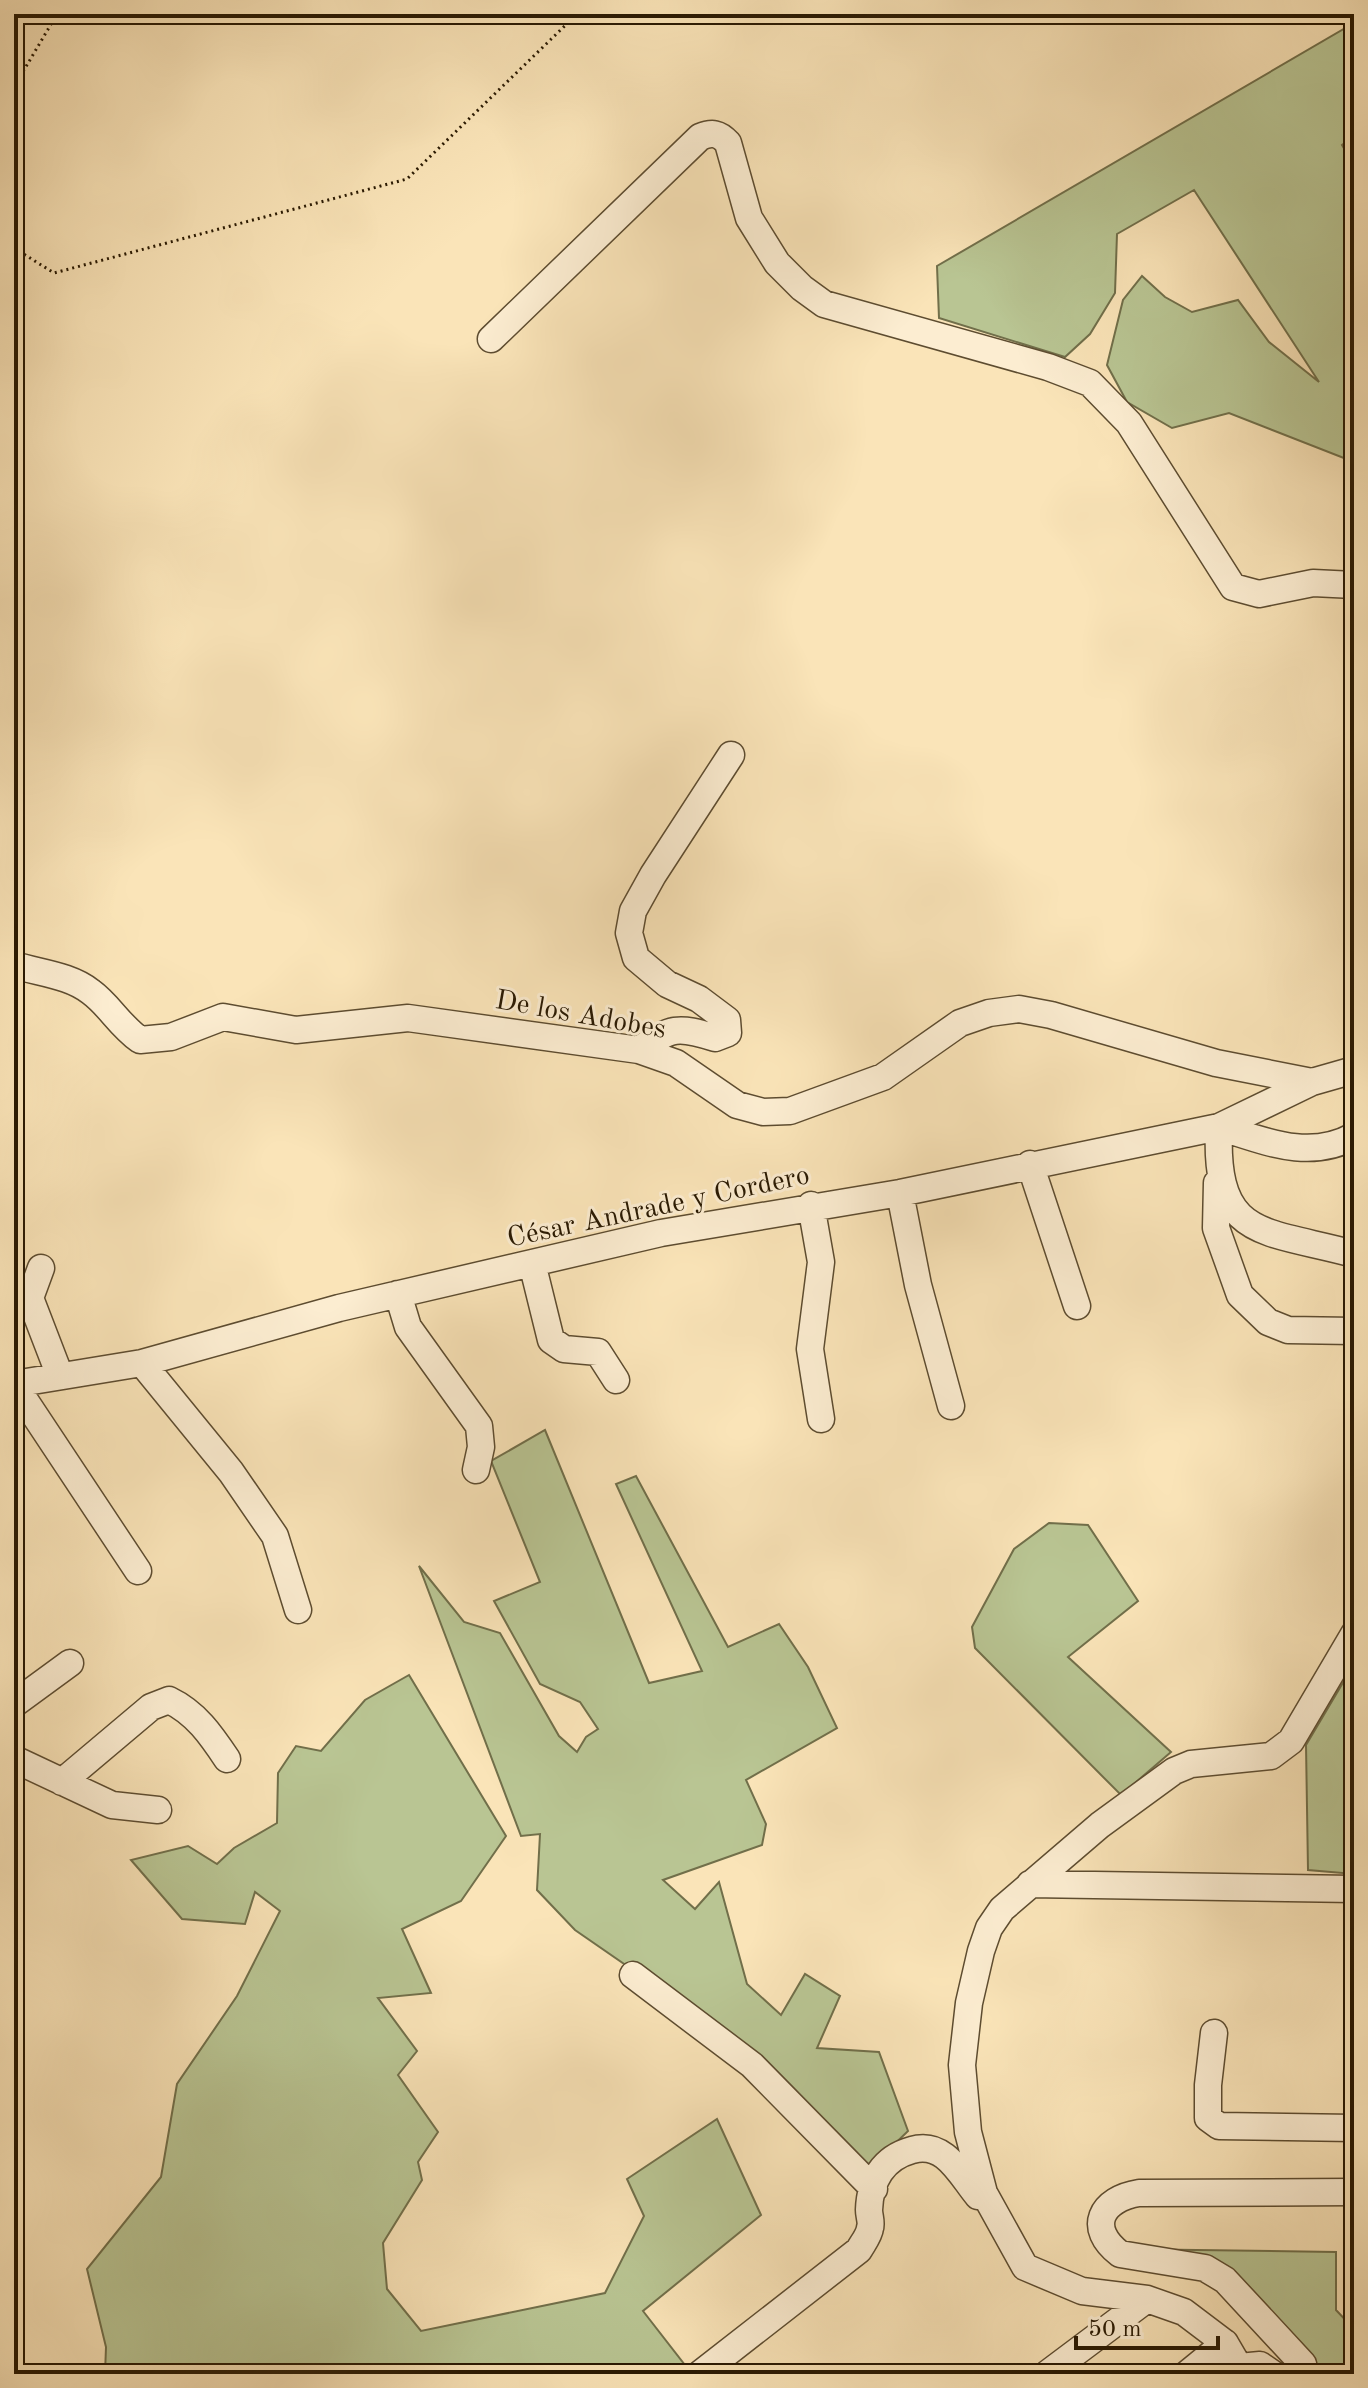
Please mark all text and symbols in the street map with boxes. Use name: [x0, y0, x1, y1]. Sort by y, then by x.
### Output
street label: De los Adobes: [493, 987, 668, 1045]
street label: César Andrade y Cordero: [505, 1162, 812, 1254]
scale bar: [1076, 2300, 1218, 2350]
text: 50 m: [1088, 2318, 1142, 2342]

